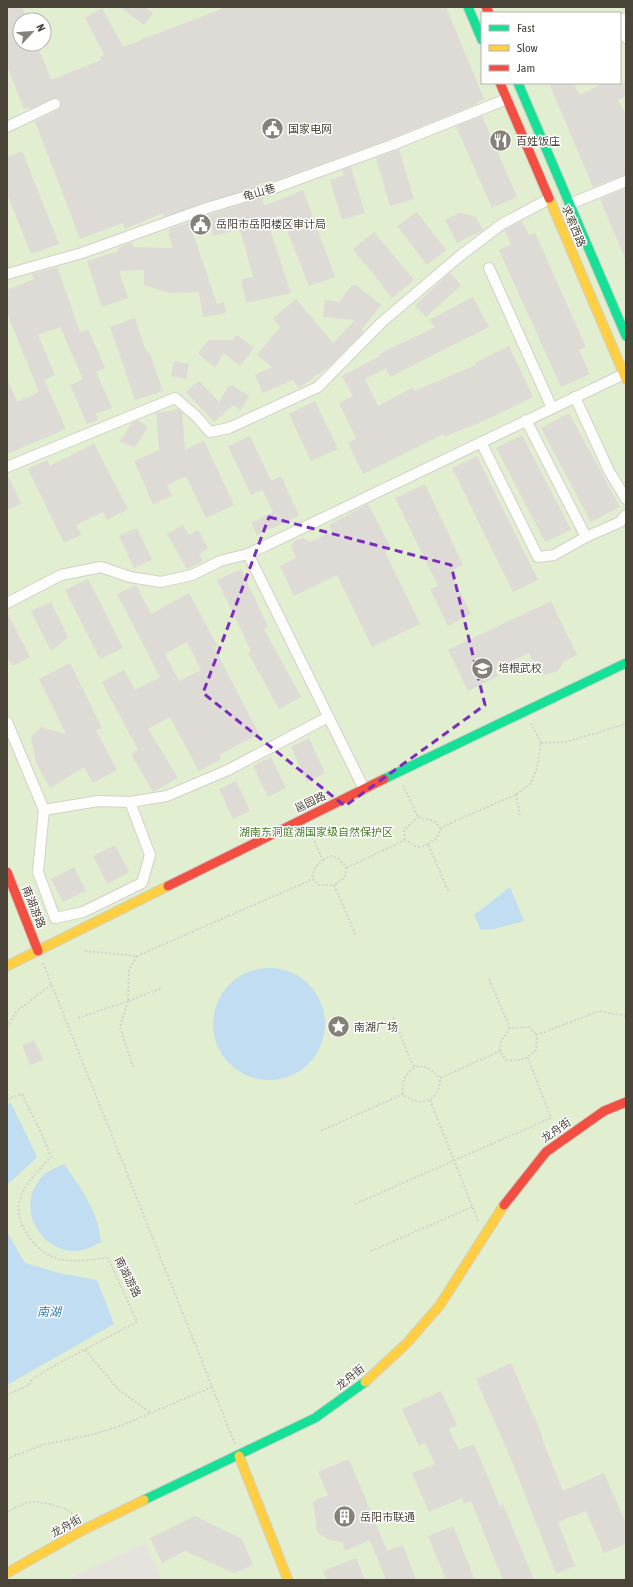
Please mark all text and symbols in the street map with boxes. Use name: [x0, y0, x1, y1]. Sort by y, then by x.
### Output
north arrow: [12, 12, 52, 52]
legend: [481, 12, 621, 84]
text: Fast: [517, 21, 535, 35]
text: N: [34, 22, 48, 33]
text: Slow: [517, 41, 538, 55]
text: Jam: [517, 61, 535, 75]
public building icon: 国家电网: [259, 116, 285, 142]
place label: 国家电网: [288, 123, 332, 135]
restaurant icon: 百姓饭庄: [487, 128, 513, 154]
place label: 百姓饭庄: [516, 135, 560, 147]
street label: 龟山巷: [241, 181, 277, 203]
street label: 求索西路: [560, 203, 588, 249]
public building icon: 岳阳市岳阳楼区审计局: [187, 211, 213, 237]
place label: 岳阳市岳阳楼区审计局: [216, 218, 326, 230]
school or university icon: 培根武校: [470, 655, 496, 681]
place label: 培根武校: [498, 662, 542, 674]
street label: 邕园路: [293, 789, 327, 815]
park label: 湖南东洞庭湖国家级自然保护区: [239, 826, 393, 838]
street label: 南湖游路: [20, 884, 48, 930]
place icon: 南湖广场: [325, 1014, 351, 1040]
place label: 南湖广场: [354, 1021, 398, 1033]
street label: 龙舟街: [539, 1116, 573, 1144]
street label: 南湖游路: [113, 1255, 143, 1299]
water label: 南湖: [37, 1305, 63, 1319]
street label: 龙舟街: [333, 1362, 367, 1392]
building icon: 岳阳市联通: [331, 1504, 357, 1530]
place label: 岳阳市联通: [360, 1511, 415, 1523]
street label: 龙舟街: [49, 1513, 83, 1539]

